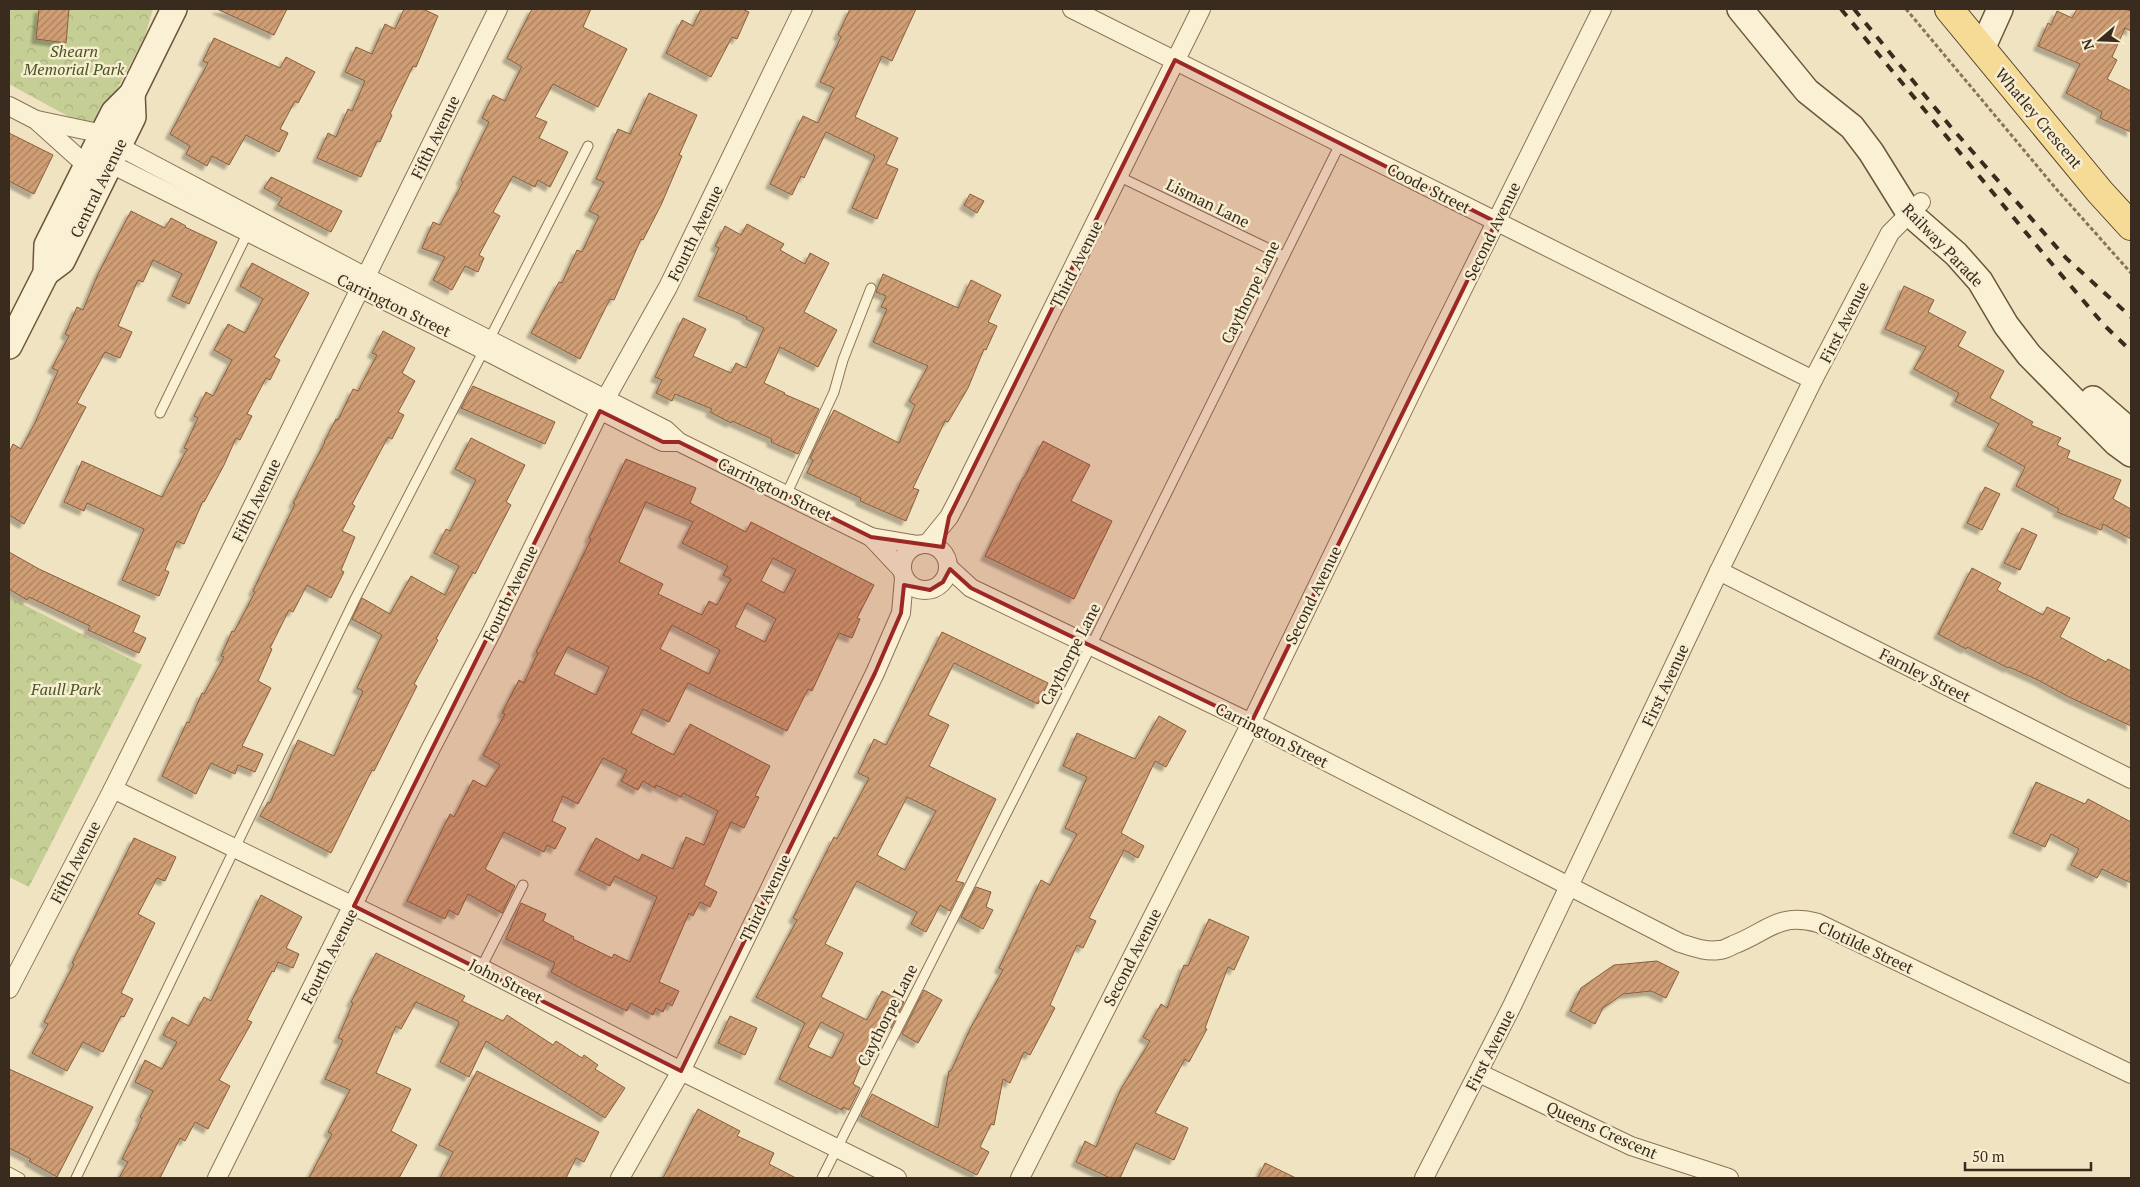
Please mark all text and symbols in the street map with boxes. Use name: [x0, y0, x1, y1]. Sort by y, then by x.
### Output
north arrow: [2075, 15, 2125, 65]
text: N: [2076, 36, 2098, 53]
park label: Shearn Memorial Park: [23, 40, 125, 80]
street label: Whatley Crescent: [1990, 63, 2088, 173]
street label: Fifth Avenue: [405, 92, 465, 182]
street label: Central Avenue: [64, 134, 132, 242]
street label: Coode Street: [1383, 158, 1475, 219]
street label: Lisman Lane: [1163, 173, 1253, 233]
street label: Second Avenue: [1459, 178, 1525, 284]
street label: Fourth Avenue: [662, 181, 728, 285]
street label: Railway Parade: [1897, 198, 1989, 292]
street label: Third Avenue: [1045, 217, 1107, 311]
street label: Caythorpe Lane: [1216, 237, 1284, 347]
street label: Carrington Street: [333, 268, 455, 342]
street label: First Avenue: [1814, 278, 1874, 366]
street label: Carrington Street: [714, 452, 836, 526]
street label: Fifth Avenue: [226, 455, 286, 545]
street label: Fourth Avenue: [477, 541, 543, 645]
street label: Second Avenue: [1280, 542, 1346, 648]
street label: Caythorpe Lane: [1035, 599, 1105, 709]
street label: First Avenue: [1636, 640, 1694, 730]
street label: Farnley Street: [1876, 643, 1974, 707]
park label: Faull Park: [30, 678, 101, 700]
street label: Carrington Street: [1212, 697, 1332, 773]
street label: Fifth Avenue: [45, 817, 105, 907]
street label: Third Avenue: [734, 850, 796, 946]
street label: Second Avenue: [1098, 904, 1166, 1010]
street label: Fourth Avenue: [296, 905, 362, 1007]
street label: Clotilde Street: [1815, 915, 1917, 979]
street label: John Street: [465, 953, 547, 1009]
street label: Caythorpe Lane: [852, 960, 922, 1070]
street label: First Avenue: [1460, 1006, 1520, 1094]
street label: Queens Crescent: [1543, 1096, 1661, 1164]
scale bar: [1965, 1140, 2091, 1172]
text: 50 m: [1972, 1146, 2005, 1166]

